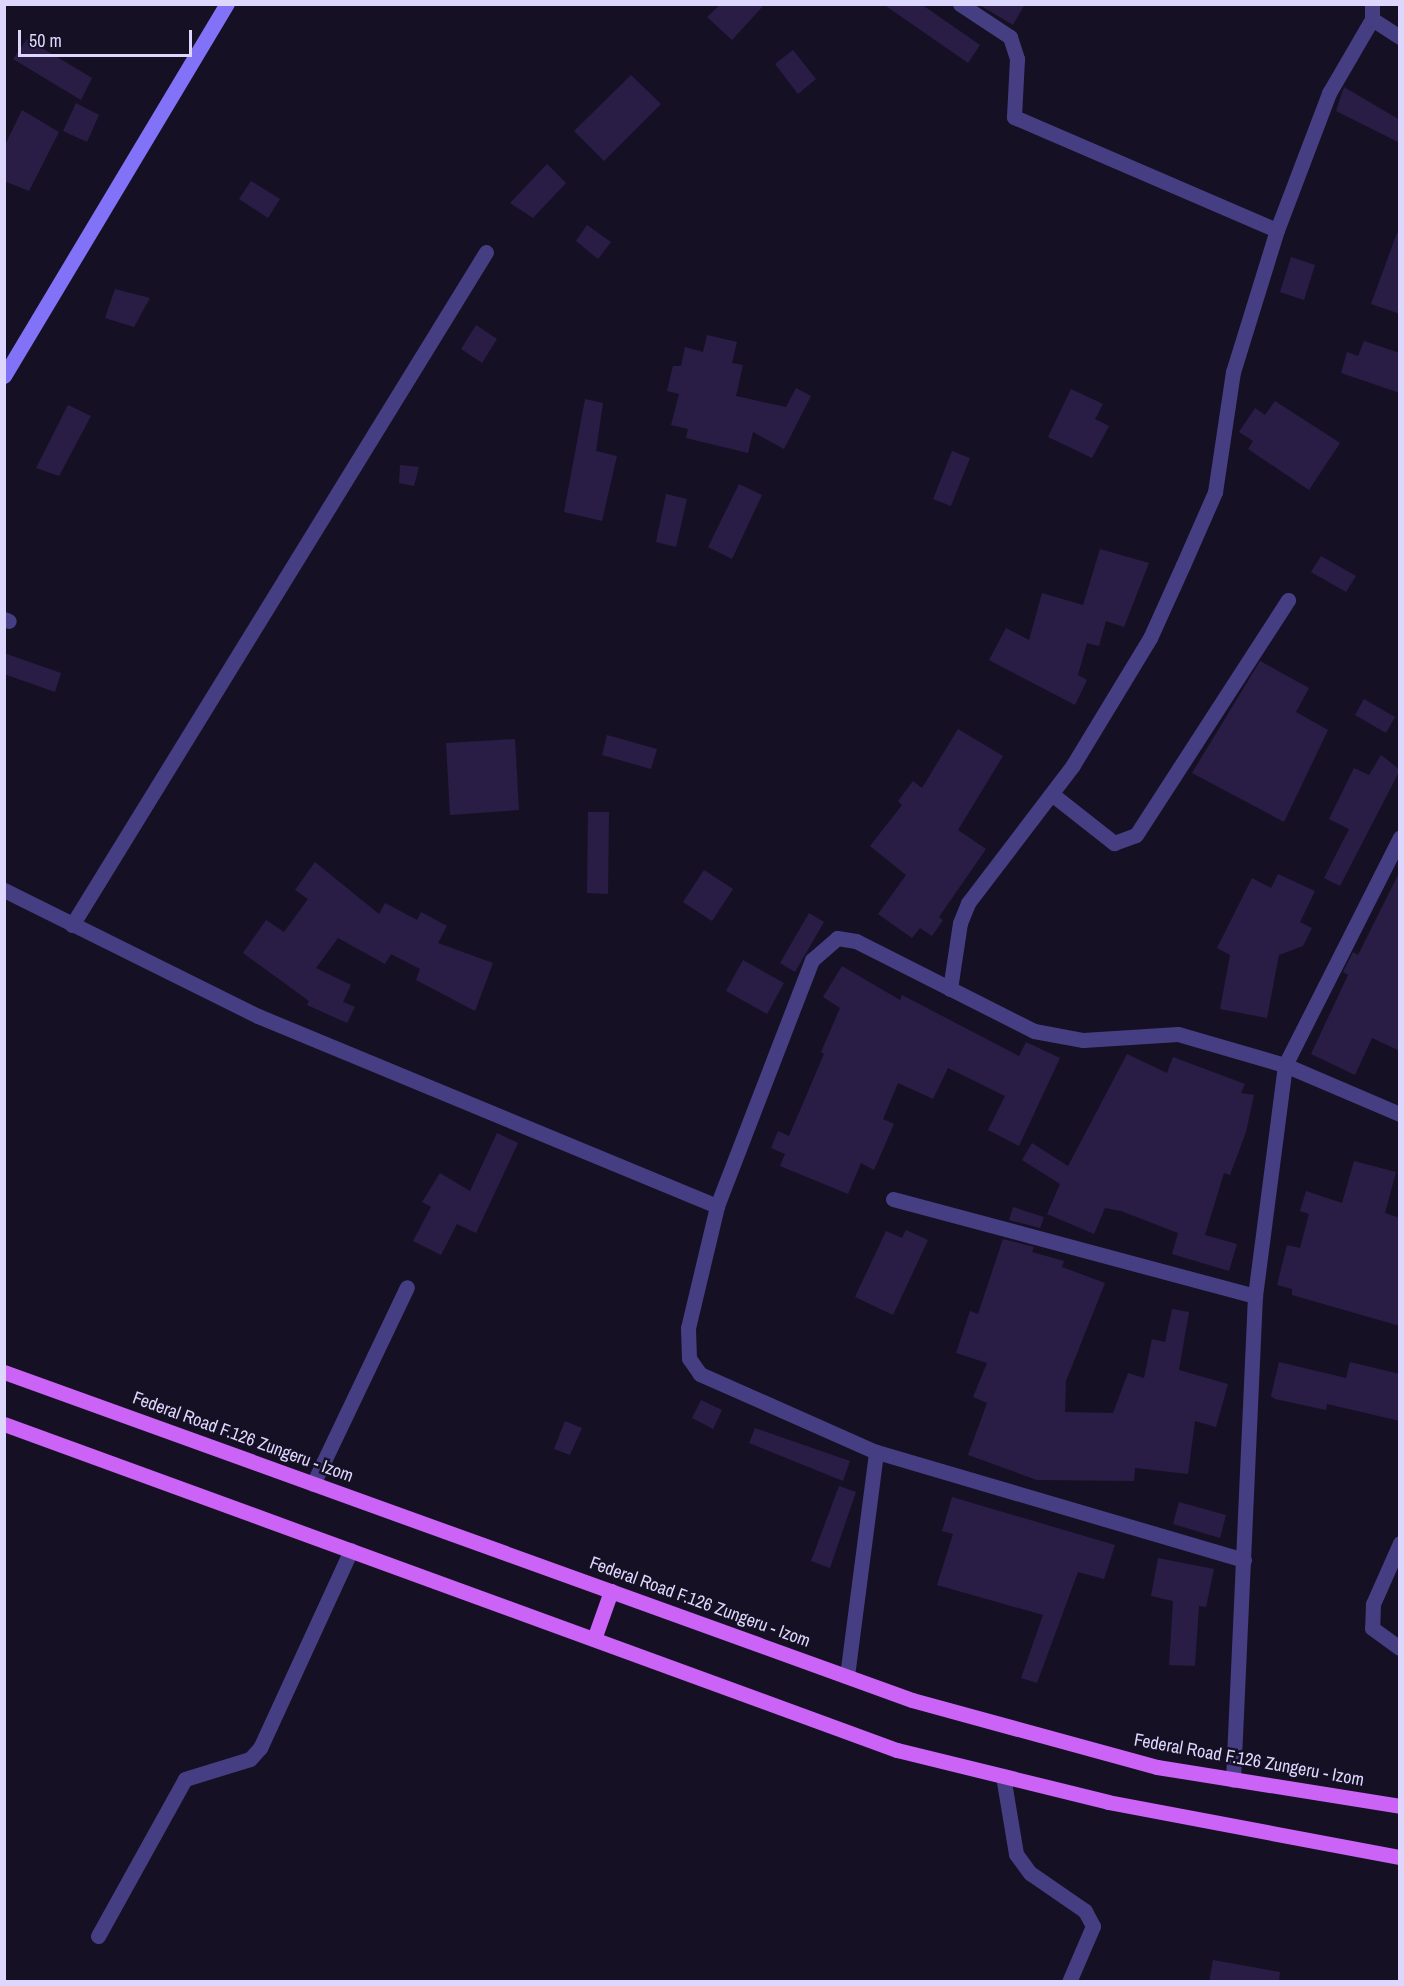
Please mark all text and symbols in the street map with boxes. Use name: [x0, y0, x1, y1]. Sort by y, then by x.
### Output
scale bar: [21, 18, 195, 56]
text: 50 m: [29, 28, 62, 53]
street label: Federal Road F.126 Zungeru - Izom: [130, 1387, 356, 1487]
street label: Federal Road F.126 Zungeru - Izom: [587, 1552, 813, 1652]
street label: Federal Road F.126 Zungeru - Izom: [1132, 1729, 1366, 1791]

